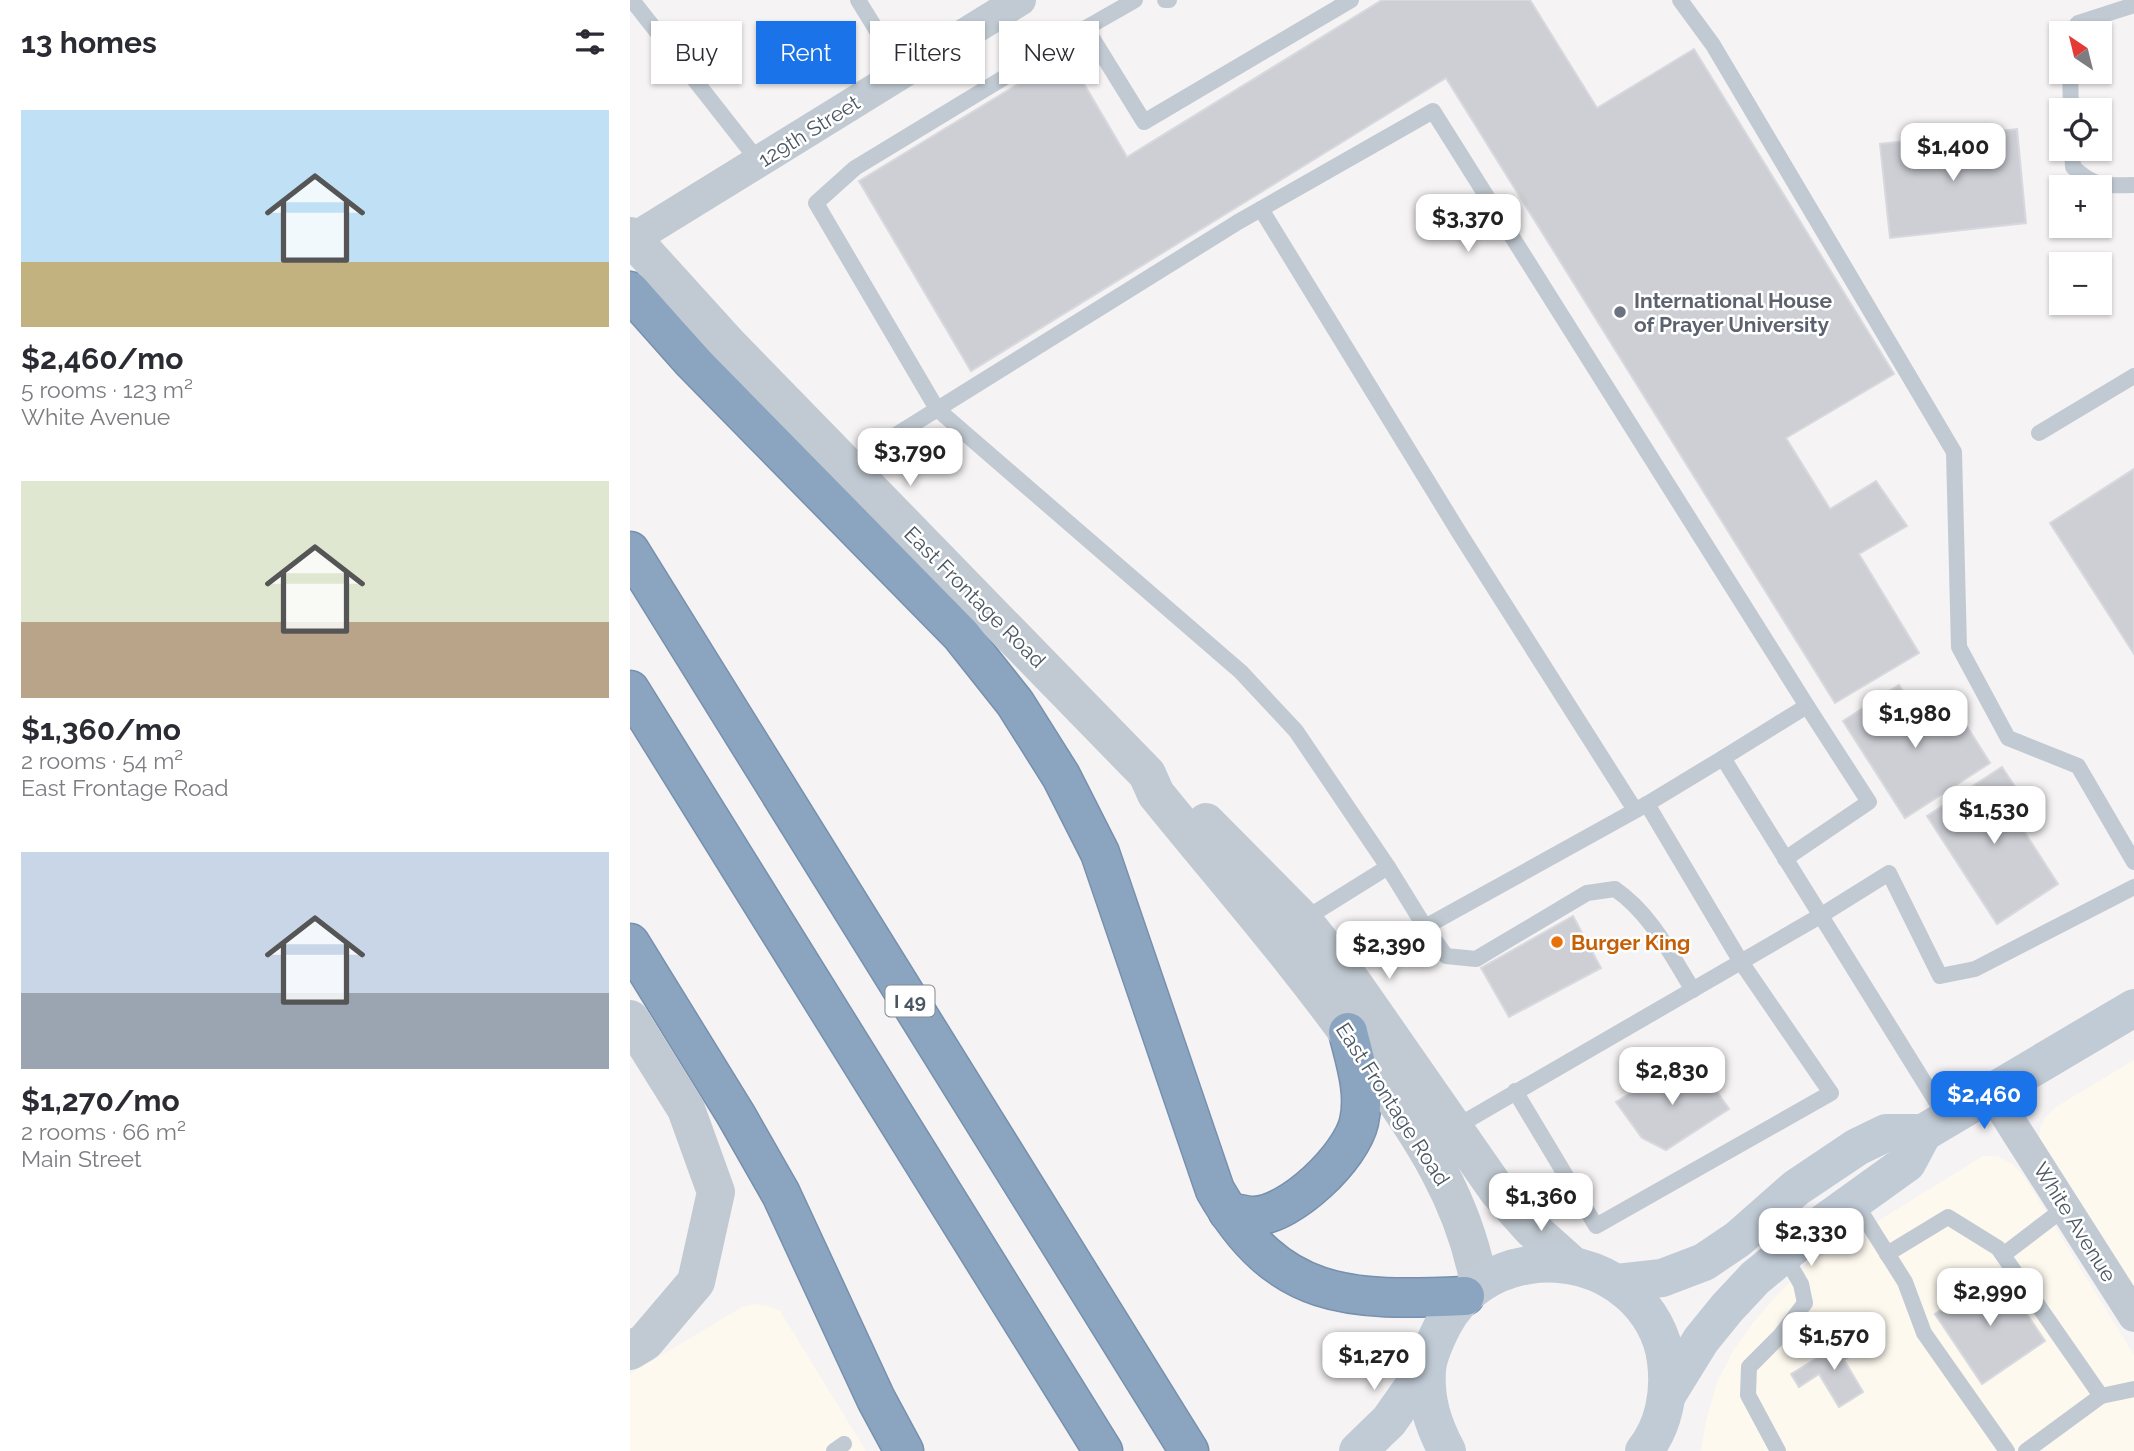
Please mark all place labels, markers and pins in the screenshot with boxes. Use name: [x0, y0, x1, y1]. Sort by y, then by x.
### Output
pin: $1,400: [1896, 124, 2010, 183]
pin: $3,370: [1411, 194, 1525, 254]
place label: International House of Prayer University: [1634, 288, 1832, 337]
marker: International House of Prayer University: [1612, 304, 1628, 320]
pin: $3,790: [853, 428, 967, 488]
pin: $1,980: [1858, 690, 1972, 750]
pin: $1,530: [1937, 786, 2051, 846]
pin: $2,390: [1332, 922, 1446, 981]
place label: Burger King: [1571, 930, 1690, 955]
marker: Burger King: [1549, 934, 1565, 950]
pin: $2,830: [1615, 1048, 1729, 1107]
pin: $2,460: [1927, 1072, 2041, 1131]
pin: $1,360: [1484, 1174, 1598, 1233]
pin: $2,330: [1754, 1208, 1868, 1268]
pin: $2,990: [1933, 1268, 2047, 1328]
pin: $1,570: [1777, 1312, 1891, 1372]
pin: $1,270: [1317, 1332, 1431, 1392]

